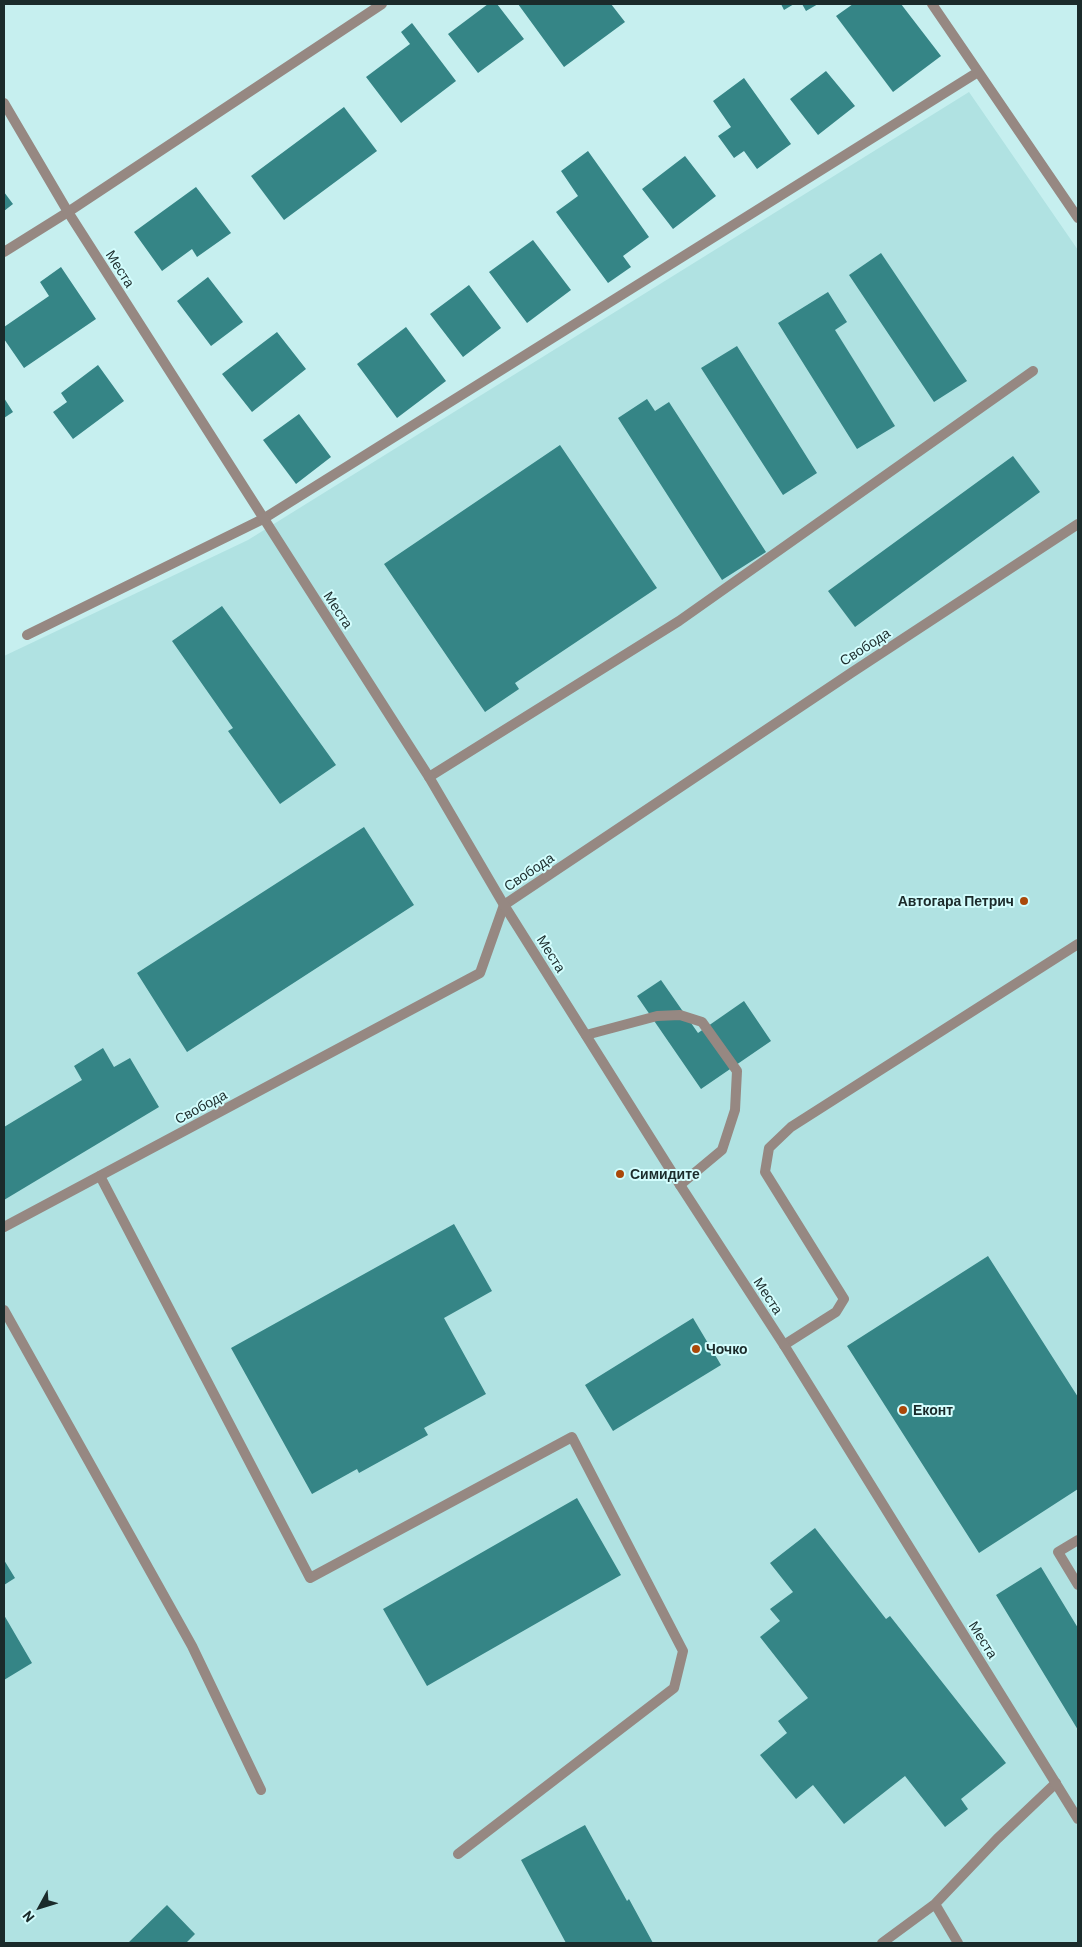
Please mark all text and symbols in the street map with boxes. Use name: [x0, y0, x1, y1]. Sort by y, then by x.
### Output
street label: Места: [102, 247, 138, 291]
street label: Места: [320, 588, 356, 632]
street label: Свобода: [837, 625, 893, 669]
street label: Свобода: [501, 849, 557, 895]
place label: Автогара Петрич: [898, 893, 1014, 909]
marker: Автогара Петрич: [1018, 895, 1030, 907]
street label: Места: [533, 932, 569, 976]
street label: Свобода: [172, 1086, 230, 1128]
place label: Симидите: [630, 1166, 700, 1182]
marker: Симидите: [614, 1168, 626, 1180]
street label: Места: [750, 1274, 786, 1318]
place label: Чочко: [706, 1341, 748, 1357]
marker: Чочко: [690, 1343, 702, 1355]
place label: Еконт: [913, 1402, 953, 1418]
marker: Еконт: [897, 1404, 909, 1416]
street label: Места: [965, 1618, 1001, 1662]
north arrow: [15, 1882, 65, 1932]
text: N: [18, 1908, 37, 1926]

